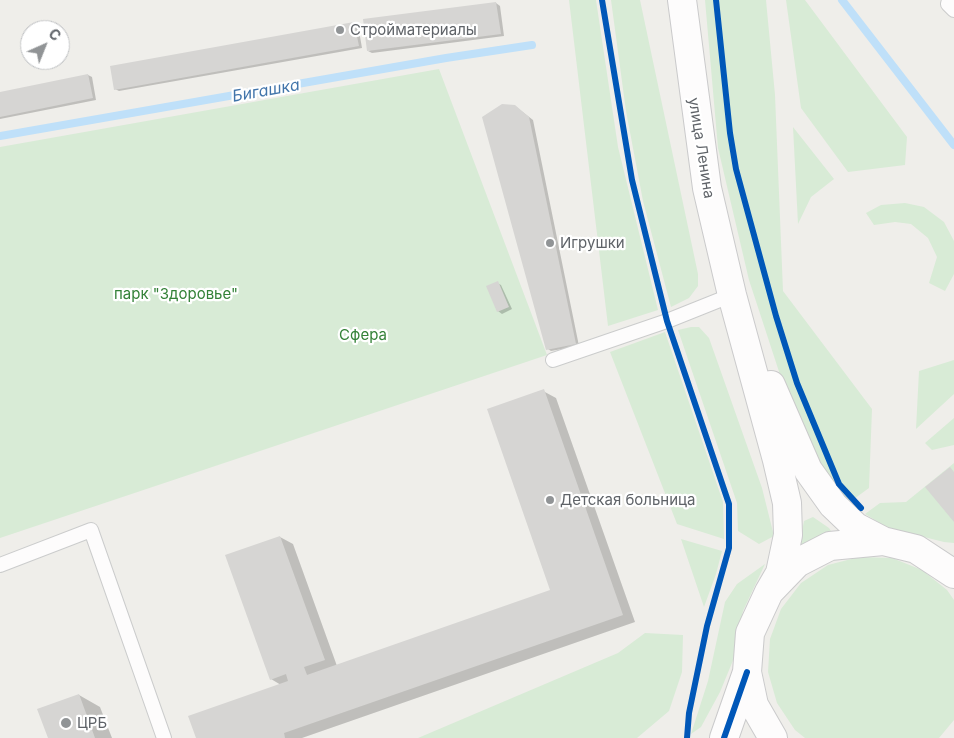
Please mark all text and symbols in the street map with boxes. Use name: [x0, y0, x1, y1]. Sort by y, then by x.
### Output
north arrow: [20, 20, 70, 70]
place label: Стройматериалы: [350, 21, 477, 39]
marker: Стройматериалы: [334, 24, 346, 36]
text: С: [45, 25, 65, 44]
water label: Бигашка: [231, 76, 301, 106]
street label: улица Ленина: [684, 96, 718, 200]
place label: Игрушки: [560, 234, 625, 252]
marker: Игрушки: [544, 237, 556, 249]
park label: парк "Здоровье": [114, 285, 238, 303]
park label: Сфера: [339, 326, 387, 344]
place label: Детская больница: [560, 491, 695, 509]
marker: Детская больница: [544, 494, 556, 506]
place label: ЦРБ: [77, 714, 107, 732]
marker: ЦРБ: [59, 716, 73, 730]

